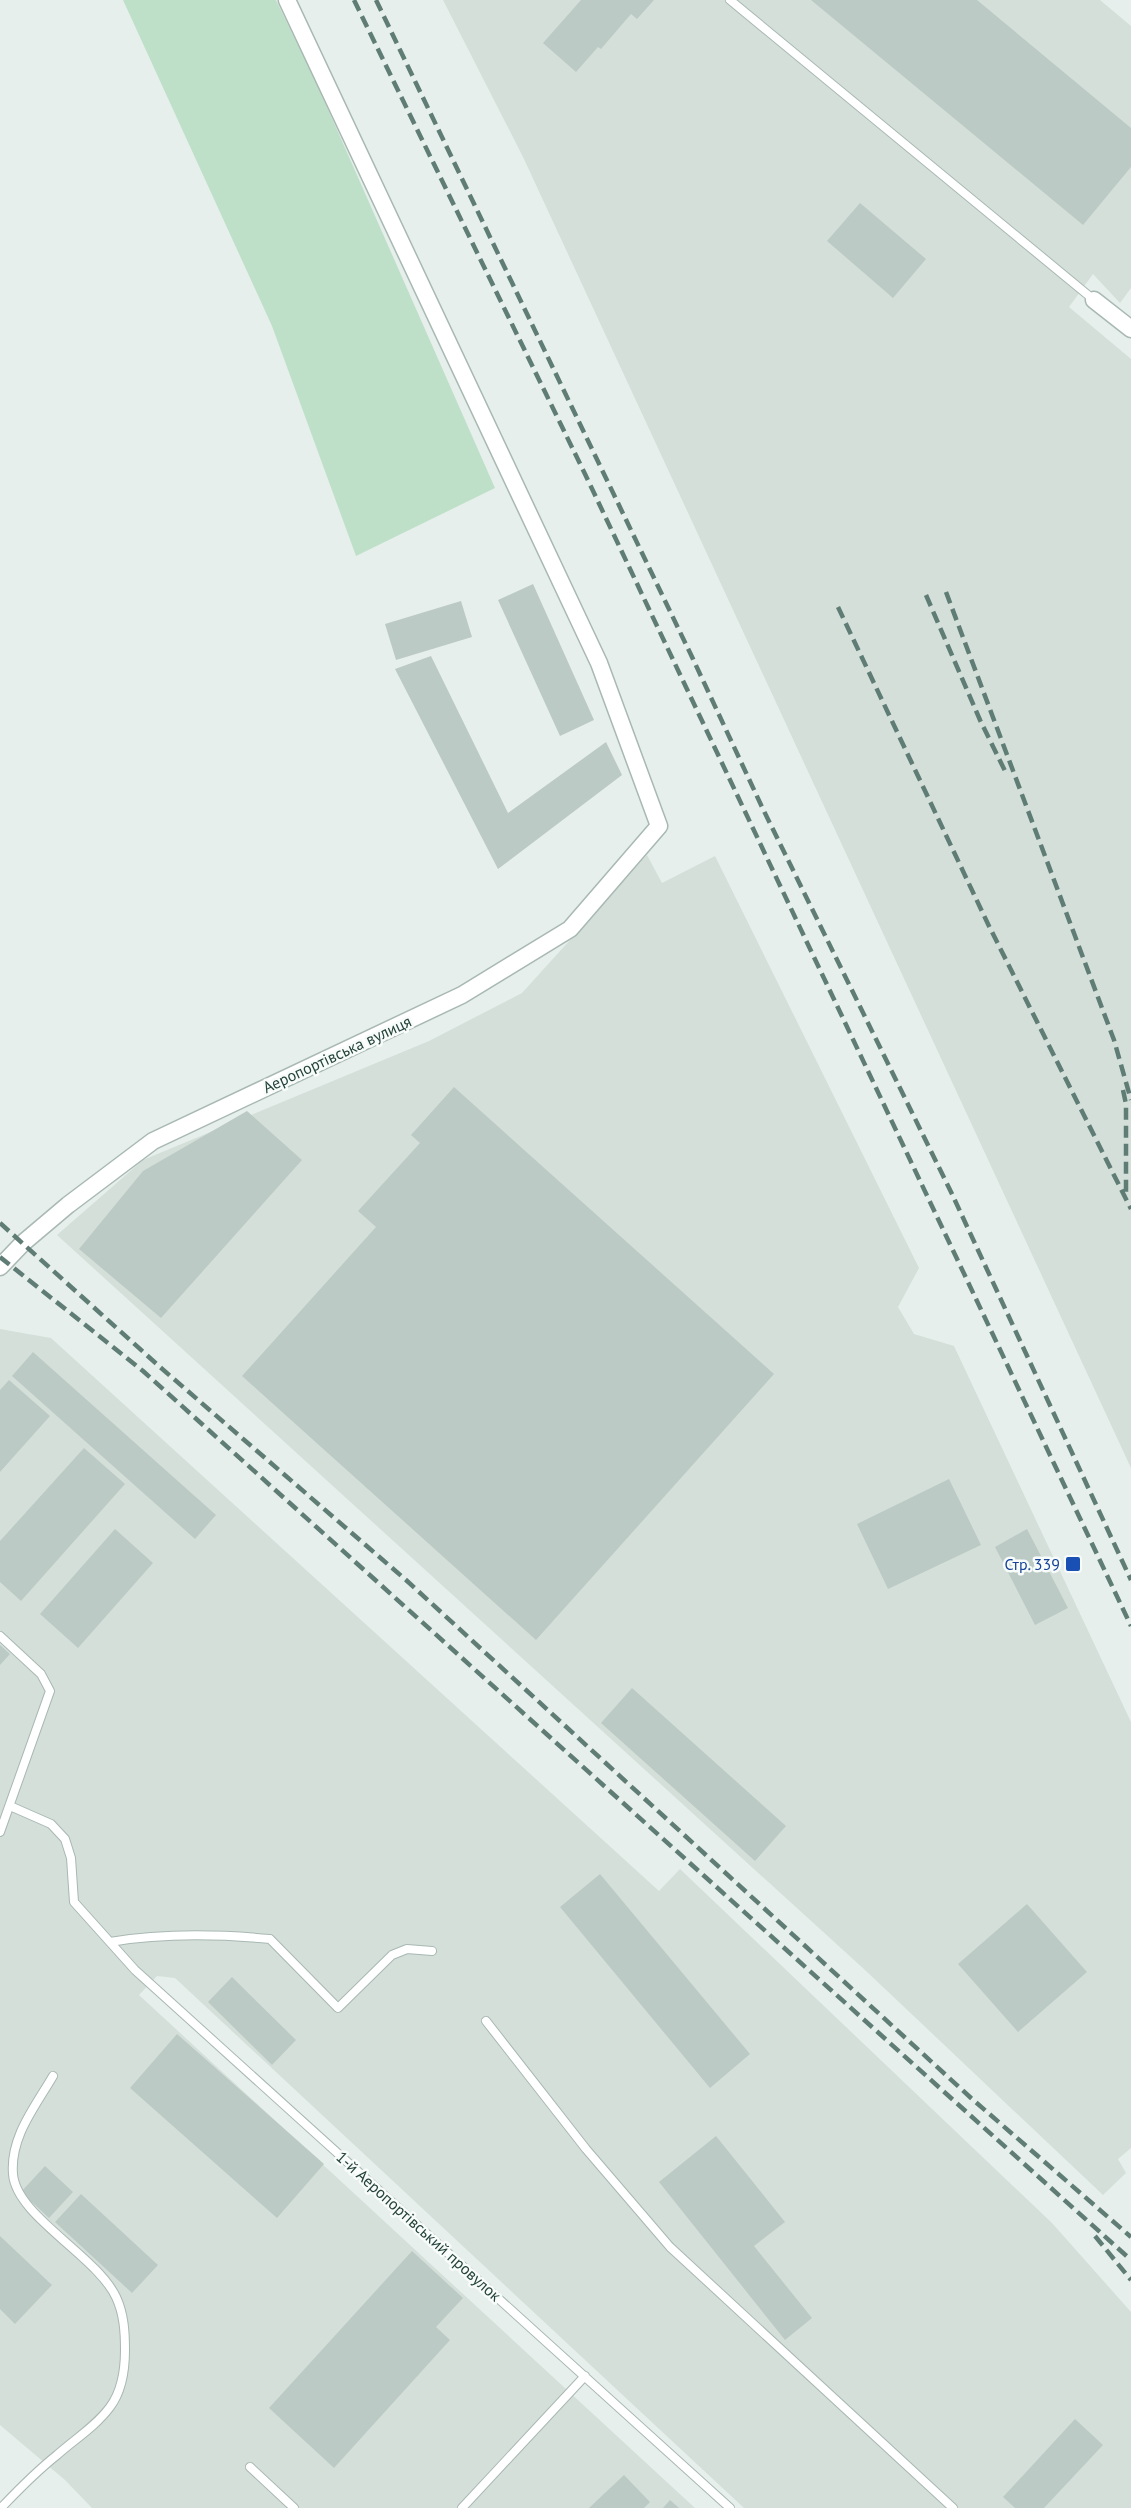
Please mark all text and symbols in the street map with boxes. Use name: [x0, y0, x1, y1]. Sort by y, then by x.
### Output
street label: Аеропортівська вулиця: [260, 1011, 414, 1097]
place label: Стр. 339: [1004, 1554, 1060, 1574]
marker: Стр. 339: [1064, 1555, 1082, 1573]
street label: 1-й Аеропортівський провулок: [332, 2147, 506, 2306]

